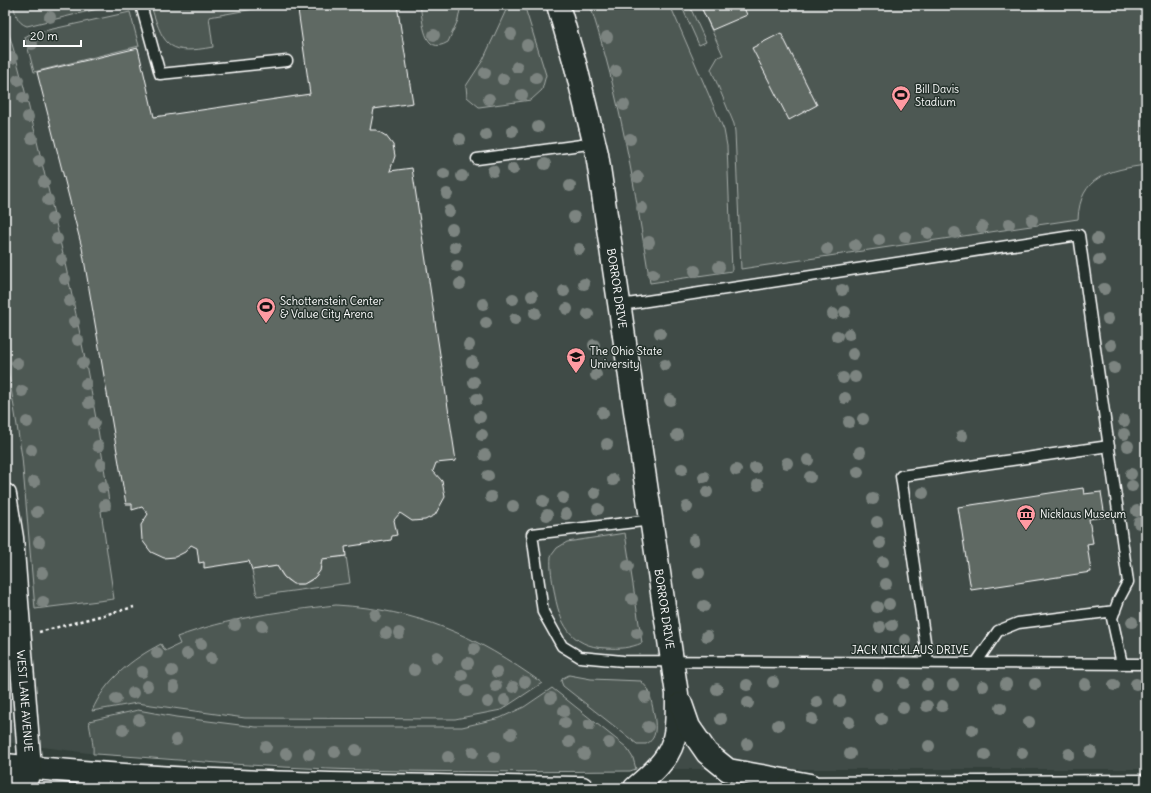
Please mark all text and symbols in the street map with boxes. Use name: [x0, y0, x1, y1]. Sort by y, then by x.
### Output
scale bar: [24, 22, 81, 48]
text: 20 m: [30, 28, 58, 43]
place label: Bill Davis Stadium: [915, 82, 959, 109]
sports icon: Bill Davis Stadium: [890, 84, 912, 112]
street label: BORROR DRIVE: [604, 247, 630, 329]
place label: Schottenstein Center & Value City Arena: [280, 294, 383, 321]
sports icon: Schottenstein Center & Value City Arena: [255, 296, 277, 324]
place label: The Ohio State University: [590, 344, 662, 371]
school or university icon: The Ohio State University: [565, 346, 587, 374]
museum icon: Nicklaus Museum: [1015, 503, 1037, 531]
place label: Nicklaus Museum: [1040, 507, 1127, 521]
street label: BORROR DRIVE: [652, 568, 677, 650]
street label: JACK NICKLAUS DRIVE: [851, 643, 969, 657]
street label: WEST LANE AVENUE: [14, 649, 36, 752]

